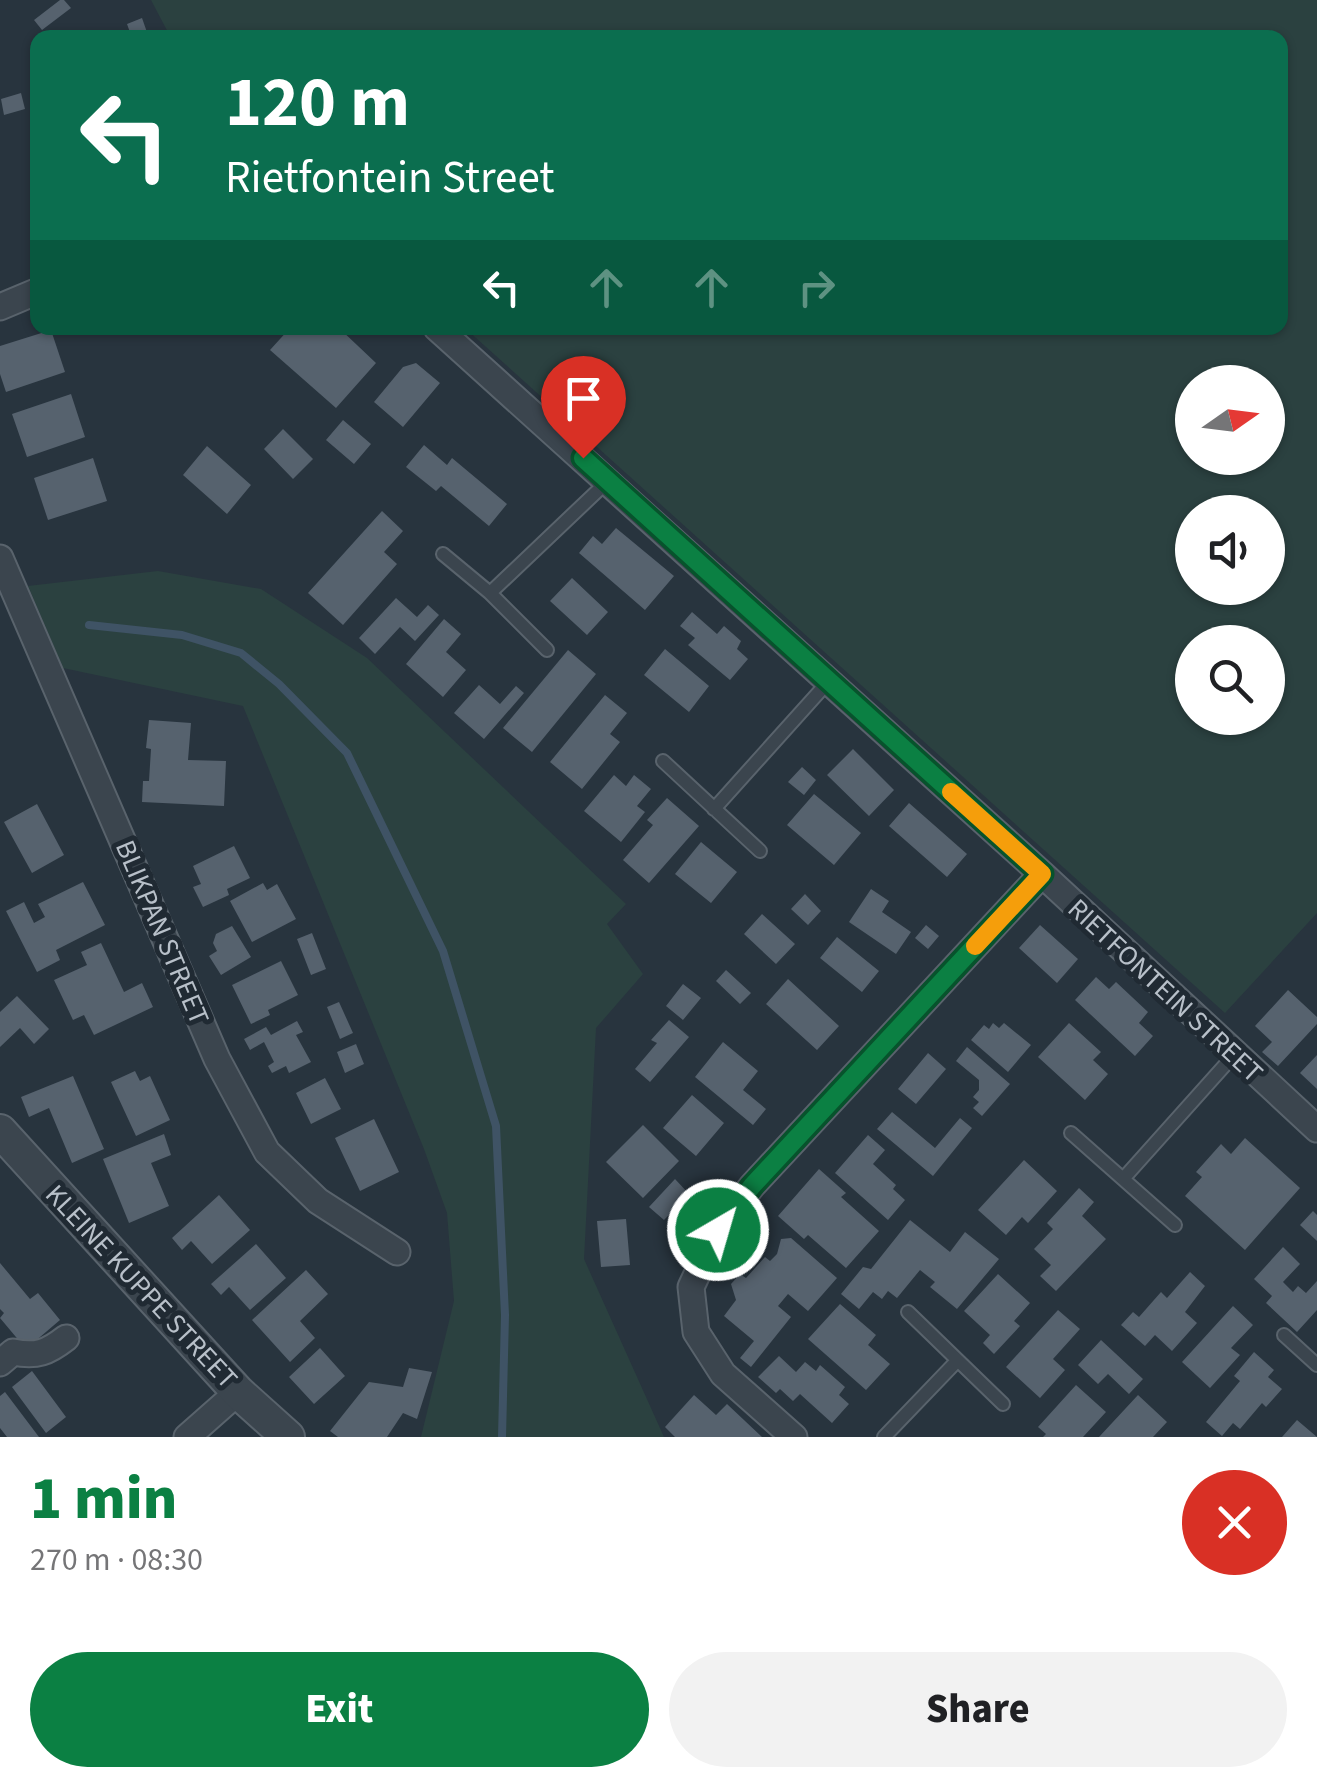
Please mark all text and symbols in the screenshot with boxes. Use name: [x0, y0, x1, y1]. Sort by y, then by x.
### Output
text: 120 m: [225, 53, 410, 153]
icon: left: [60, 70, 190, 200]
text: Rietfontein Street: [225, 146, 554, 210]
icon: left: [474, 260, 529, 315]
icon: ahead: [579, 260, 634, 315]
icon: ahead: [684, 260, 739, 315]
icon: right: [789, 260, 844, 315]
pin: [541, 356, 626, 459]
north arrow: [1175, 365, 1285, 475]
map controls: [1175, 365, 1285, 735]
icon: arrive: [556, 371, 611, 426]
button: sound: [1175, 495, 1285, 605]
button: search: [1175, 625, 1285, 735]
street label: BLIKPAN STREET: [105, 834, 219, 1031]
street label: RIETFONTEIN STREET: [1059, 889, 1272, 1092]
street label: KLEINE KUPPE STREET: [36, 1176, 247, 1398]
position arrow: [666, 1178, 770, 1282]
text: 1 min: [30, 1457, 177, 1542]
button: close: [1182, 1470, 1287, 1575]
text: 270 m · 08:30: [30, 1537, 203, 1583]
button: Exit: [30, 1652, 649, 1767]
button: Share: [669, 1652, 1287, 1767]

